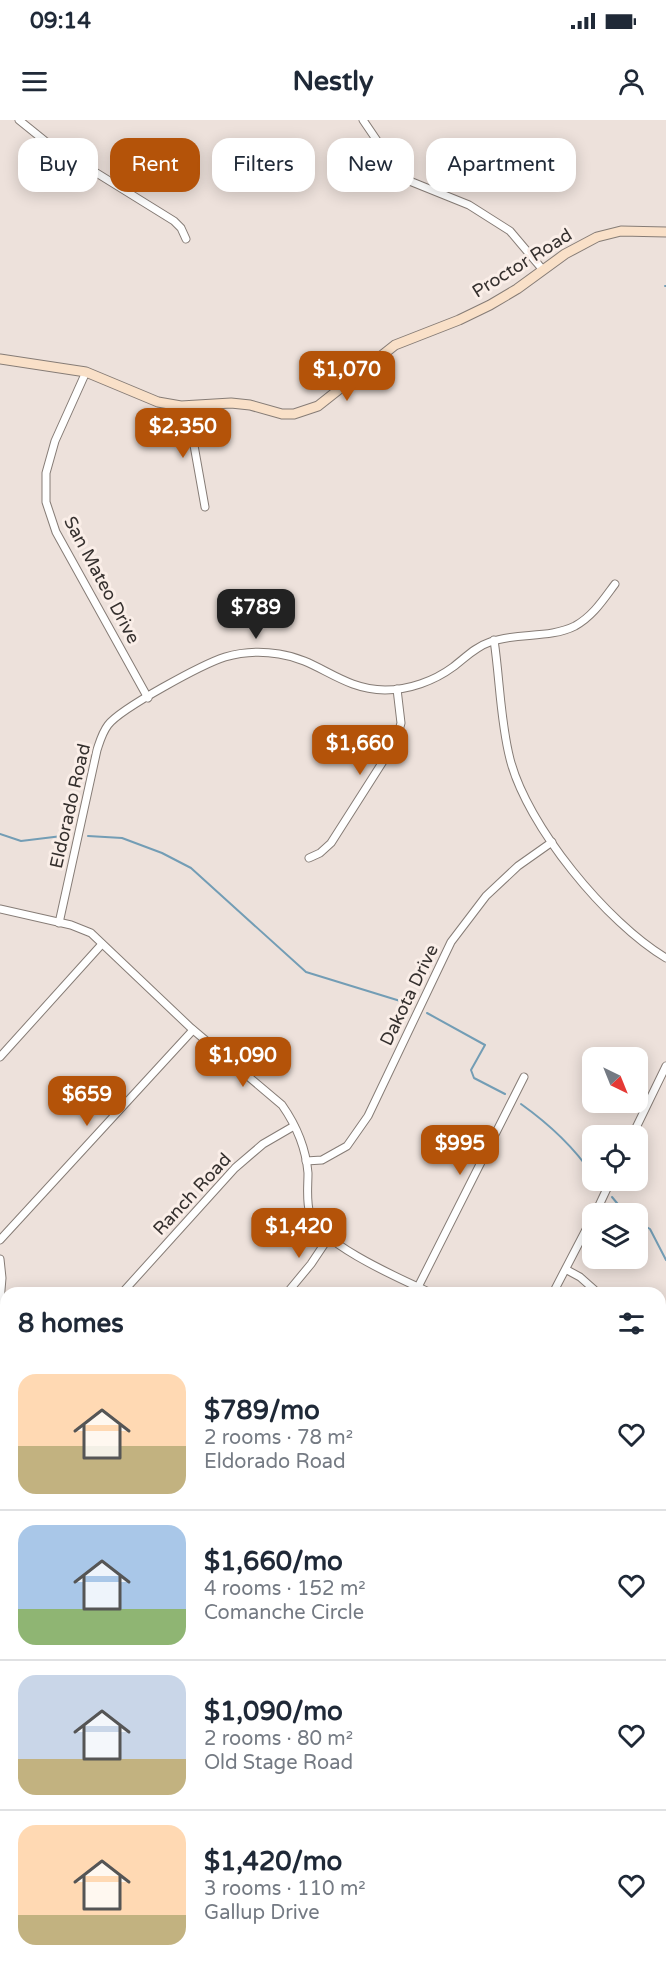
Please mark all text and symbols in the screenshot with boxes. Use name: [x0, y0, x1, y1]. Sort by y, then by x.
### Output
text: 09:14: [30, 8, 91, 34]
icon: menu: [18, 65, 51, 98]
text: Nestly: [293, 65, 373, 98]
icon: person: [615, 65, 648, 98]
chip: Buy: [18, 138, 98, 192]
chip: Rent: [110, 138, 200, 192]
chip: Filters: [212, 138, 315, 192]
chip: New: [327, 138, 414, 192]
chip: Apartment: [426, 138, 576, 192]
street label: Proctor Road: [468, 224, 576, 302]
pin: $1,070: [298, 351, 396, 402]
text: $1,070: [313, 358, 381, 382]
pin: $2,350: [134, 408, 232, 459]
text: $2,350: [149, 415, 217, 439]
street label: San Mateo Drive: [59, 513, 145, 647]
pin: $789: [220, 589, 292, 640]
text: $789: [231, 596, 281, 620]
pin: $1,660: [311, 725, 409, 776]
text: $1,660: [326, 732, 394, 756]
street label: Eldorado Road: [45, 741, 95, 871]
street label: Dakota Drive: [375, 941, 443, 1049]
pin: $1,090: [194, 1037, 292, 1088]
text: $1,090: [209, 1044, 277, 1068]
north arrow: [582, 1047, 648, 1113]
map controls: [582, 1047, 648, 1269]
pin: $659: [51, 1076, 123, 1127]
text: $659: [62, 1083, 112, 1107]
pin: $995: [424, 1125, 496, 1176]
button: locate: [582, 1125, 648, 1191]
text: $995: [435, 1132, 485, 1156]
street label: Ranch Road: [148, 1148, 236, 1240]
button: layers: [582, 1203, 648, 1269]
pin: $1,420: [250, 1208, 348, 1259]
text: $1,420: [265, 1215, 333, 1239]
icon: filters: [615, 1307, 648, 1340]
text: 8 homes: [18, 1308, 124, 1339]
text: $789/mo: [204, 1395, 320, 1426]
icon: home: [66, 1398, 138, 1470]
icon: heart: [615, 1418, 648, 1451]
text: 2 rooms · 78 m²: [204, 1426, 353, 1450]
text: Eldorado Road: [204, 1450, 346, 1474]
text: $1,660/mo: [204, 1546, 343, 1577]
icon: home: [66, 1549, 138, 1621]
icon: heart: [615, 1569, 648, 1602]
text: 4 rooms · 152 m²: [204, 1577, 366, 1601]
text: Comanche Circle: [204, 1601, 364, 1625]
text: $1,090/mo: [204, 1696, 343, 1727]
icon: home: [66, 1699, 138, 1771]
icon: heart: [615, 1719, 648, 1752]
text: 2 rooms · 80 m²: [204, 1727, 353, 1751]
text: Old Stage Road: [204, 1751, 353, 1775]
text: $1,420/mo: [204, 1846, 342, 1877]
icon: home: [66, 1849, 138, 1921]
icon: heart: [615, 1869, 648, 1902]
text: 3 rooms · 110 m²: [204, 1877, 366, 1901]
text: Gallup Drive: [204, 1901, 320, 1925]

